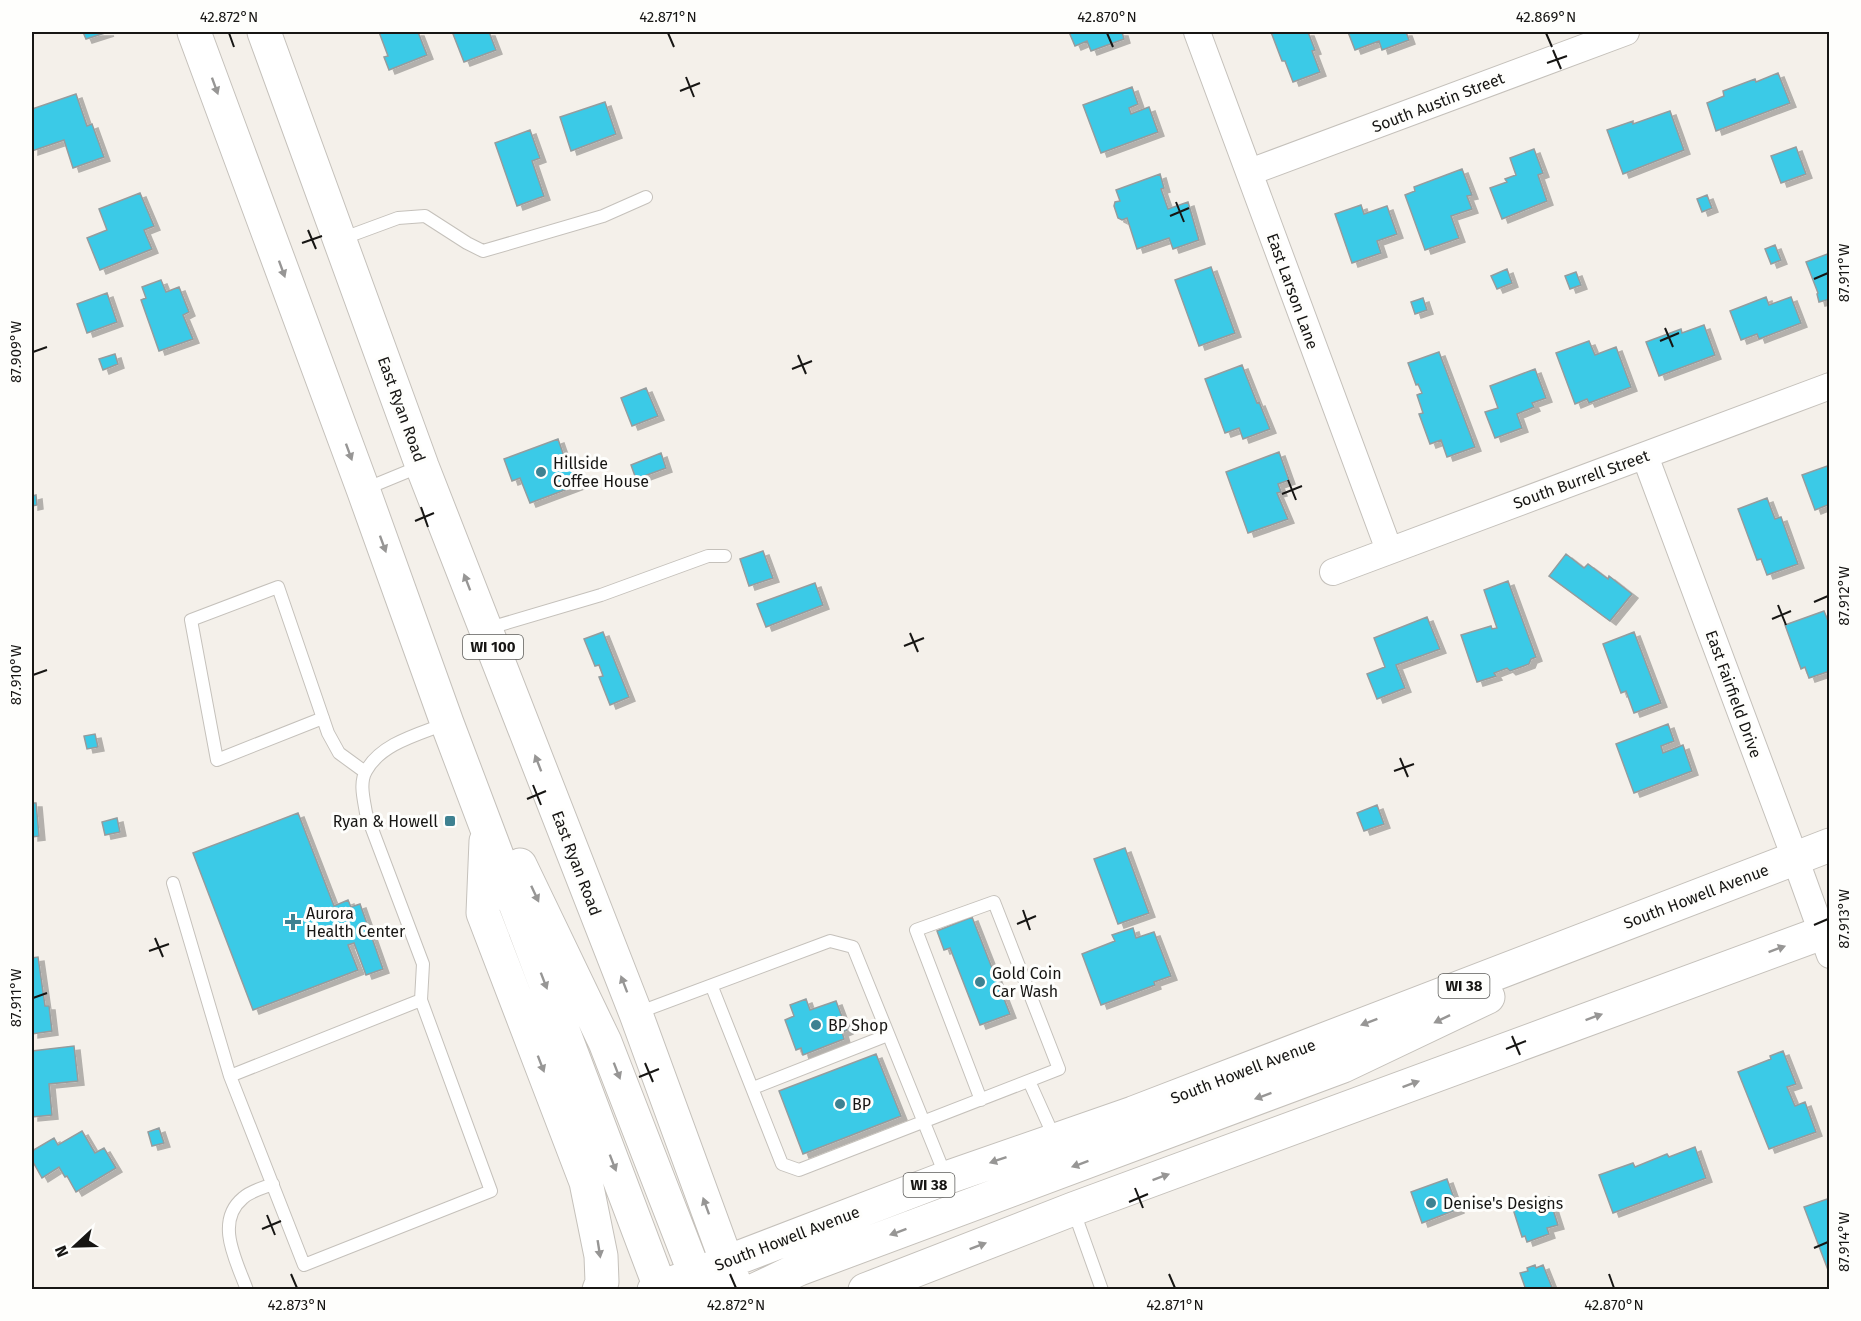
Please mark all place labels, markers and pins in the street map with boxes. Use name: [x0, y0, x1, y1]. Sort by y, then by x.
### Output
place label: Hillside Coffee House: [553, 454, 649, 491]
marker: Hillside Coffee House: [534, 465, 548, 479]
place label: Ryan & Howell: [333, 812, 438, 831]
marker: Ryan & Howell: [443, 814, 457, 828]
place label: Aurora Health Center: [306, 904, 406, 941]
marker: Aurora Health Center: [284, 913, 302, 931]
place label: Gold Coin Car Wash: [992, 964, 1062, 1001]
marker: Gold Coin Car Wash: [973, 975, 987, 989]
place label: BP Shop: [828, 1016, 888, 1035]
marker: BP Shop: [809, 1018, 823, 1032]
place label: BP: [852, 1095, 871, 1114]
marker: BP: [833, 1097, 847, 1111]
place label: Denise's Designs: [1443, 1194, 1563, 1213]
marker: Denise's Designs: [1424, 1196, 1438, 1210]

